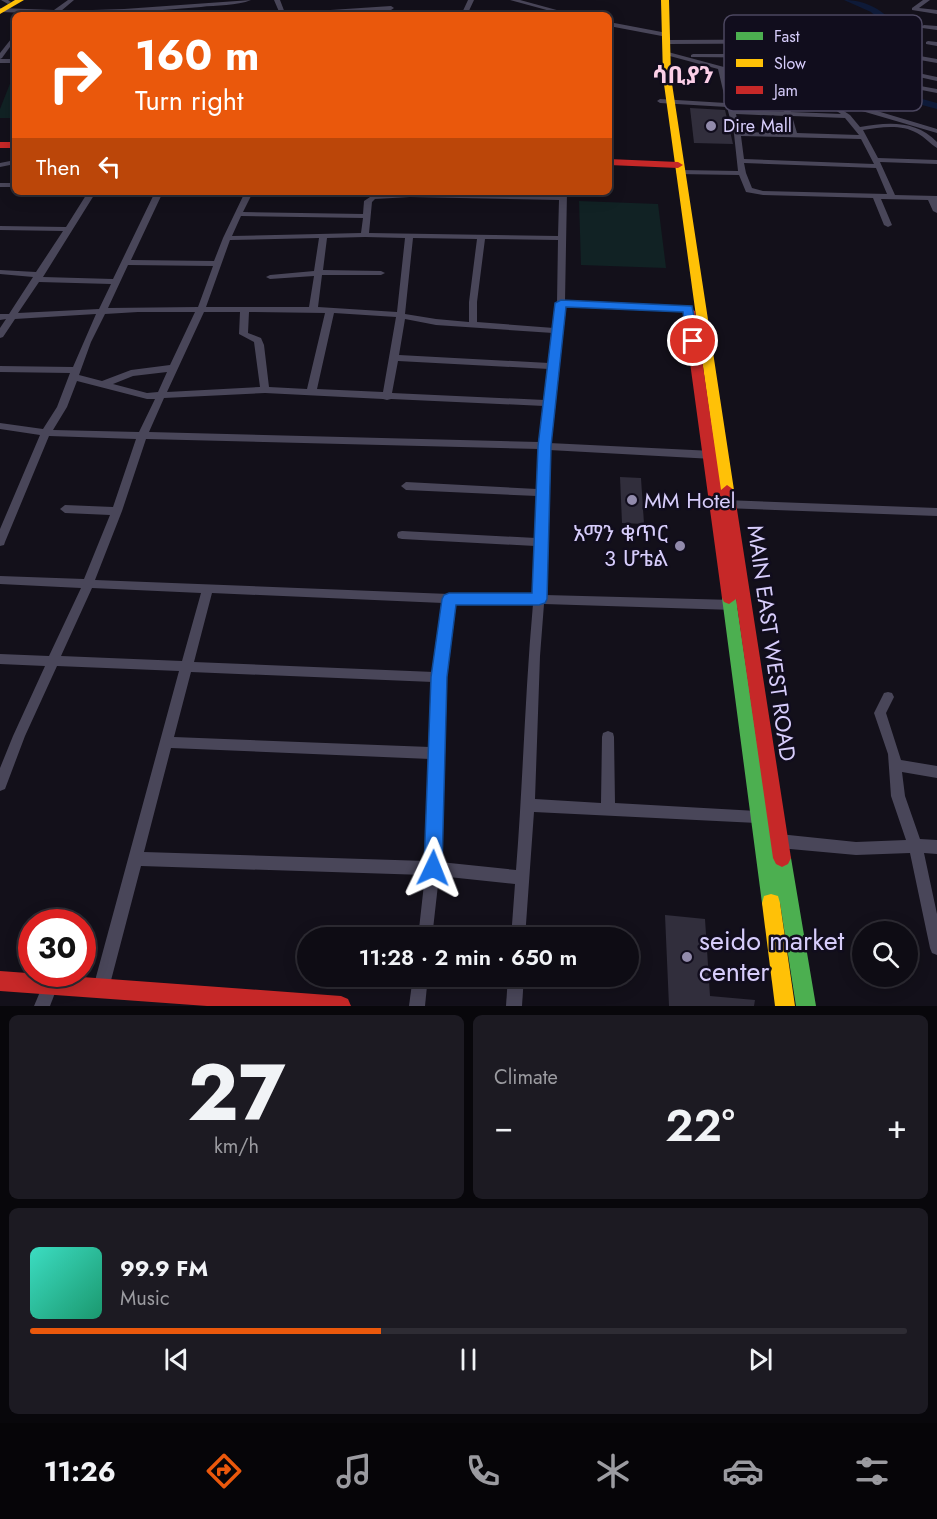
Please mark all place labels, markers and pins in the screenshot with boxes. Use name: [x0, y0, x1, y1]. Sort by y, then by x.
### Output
place label: Dire Mall: [723, 113, 792, 139]
marker: Dire Mall: [704, 119, 718, 133]
pin: [667, 315, 718, 366]
place label: MM Hotel: [644, 484, 736, 516]
marker: MM Hotel: [625, 493, 639, 507]
place label: አማን ቁጥር 3 ሆቴል: [573, 517, 668, 574]
marker: አማን ቁጥር 3 ሆቴል: [673, 539, 687, 553]
place label: seido market center: [699, 921, 845, 991]
marker: seido market center: [680, 950, 694, 964]

